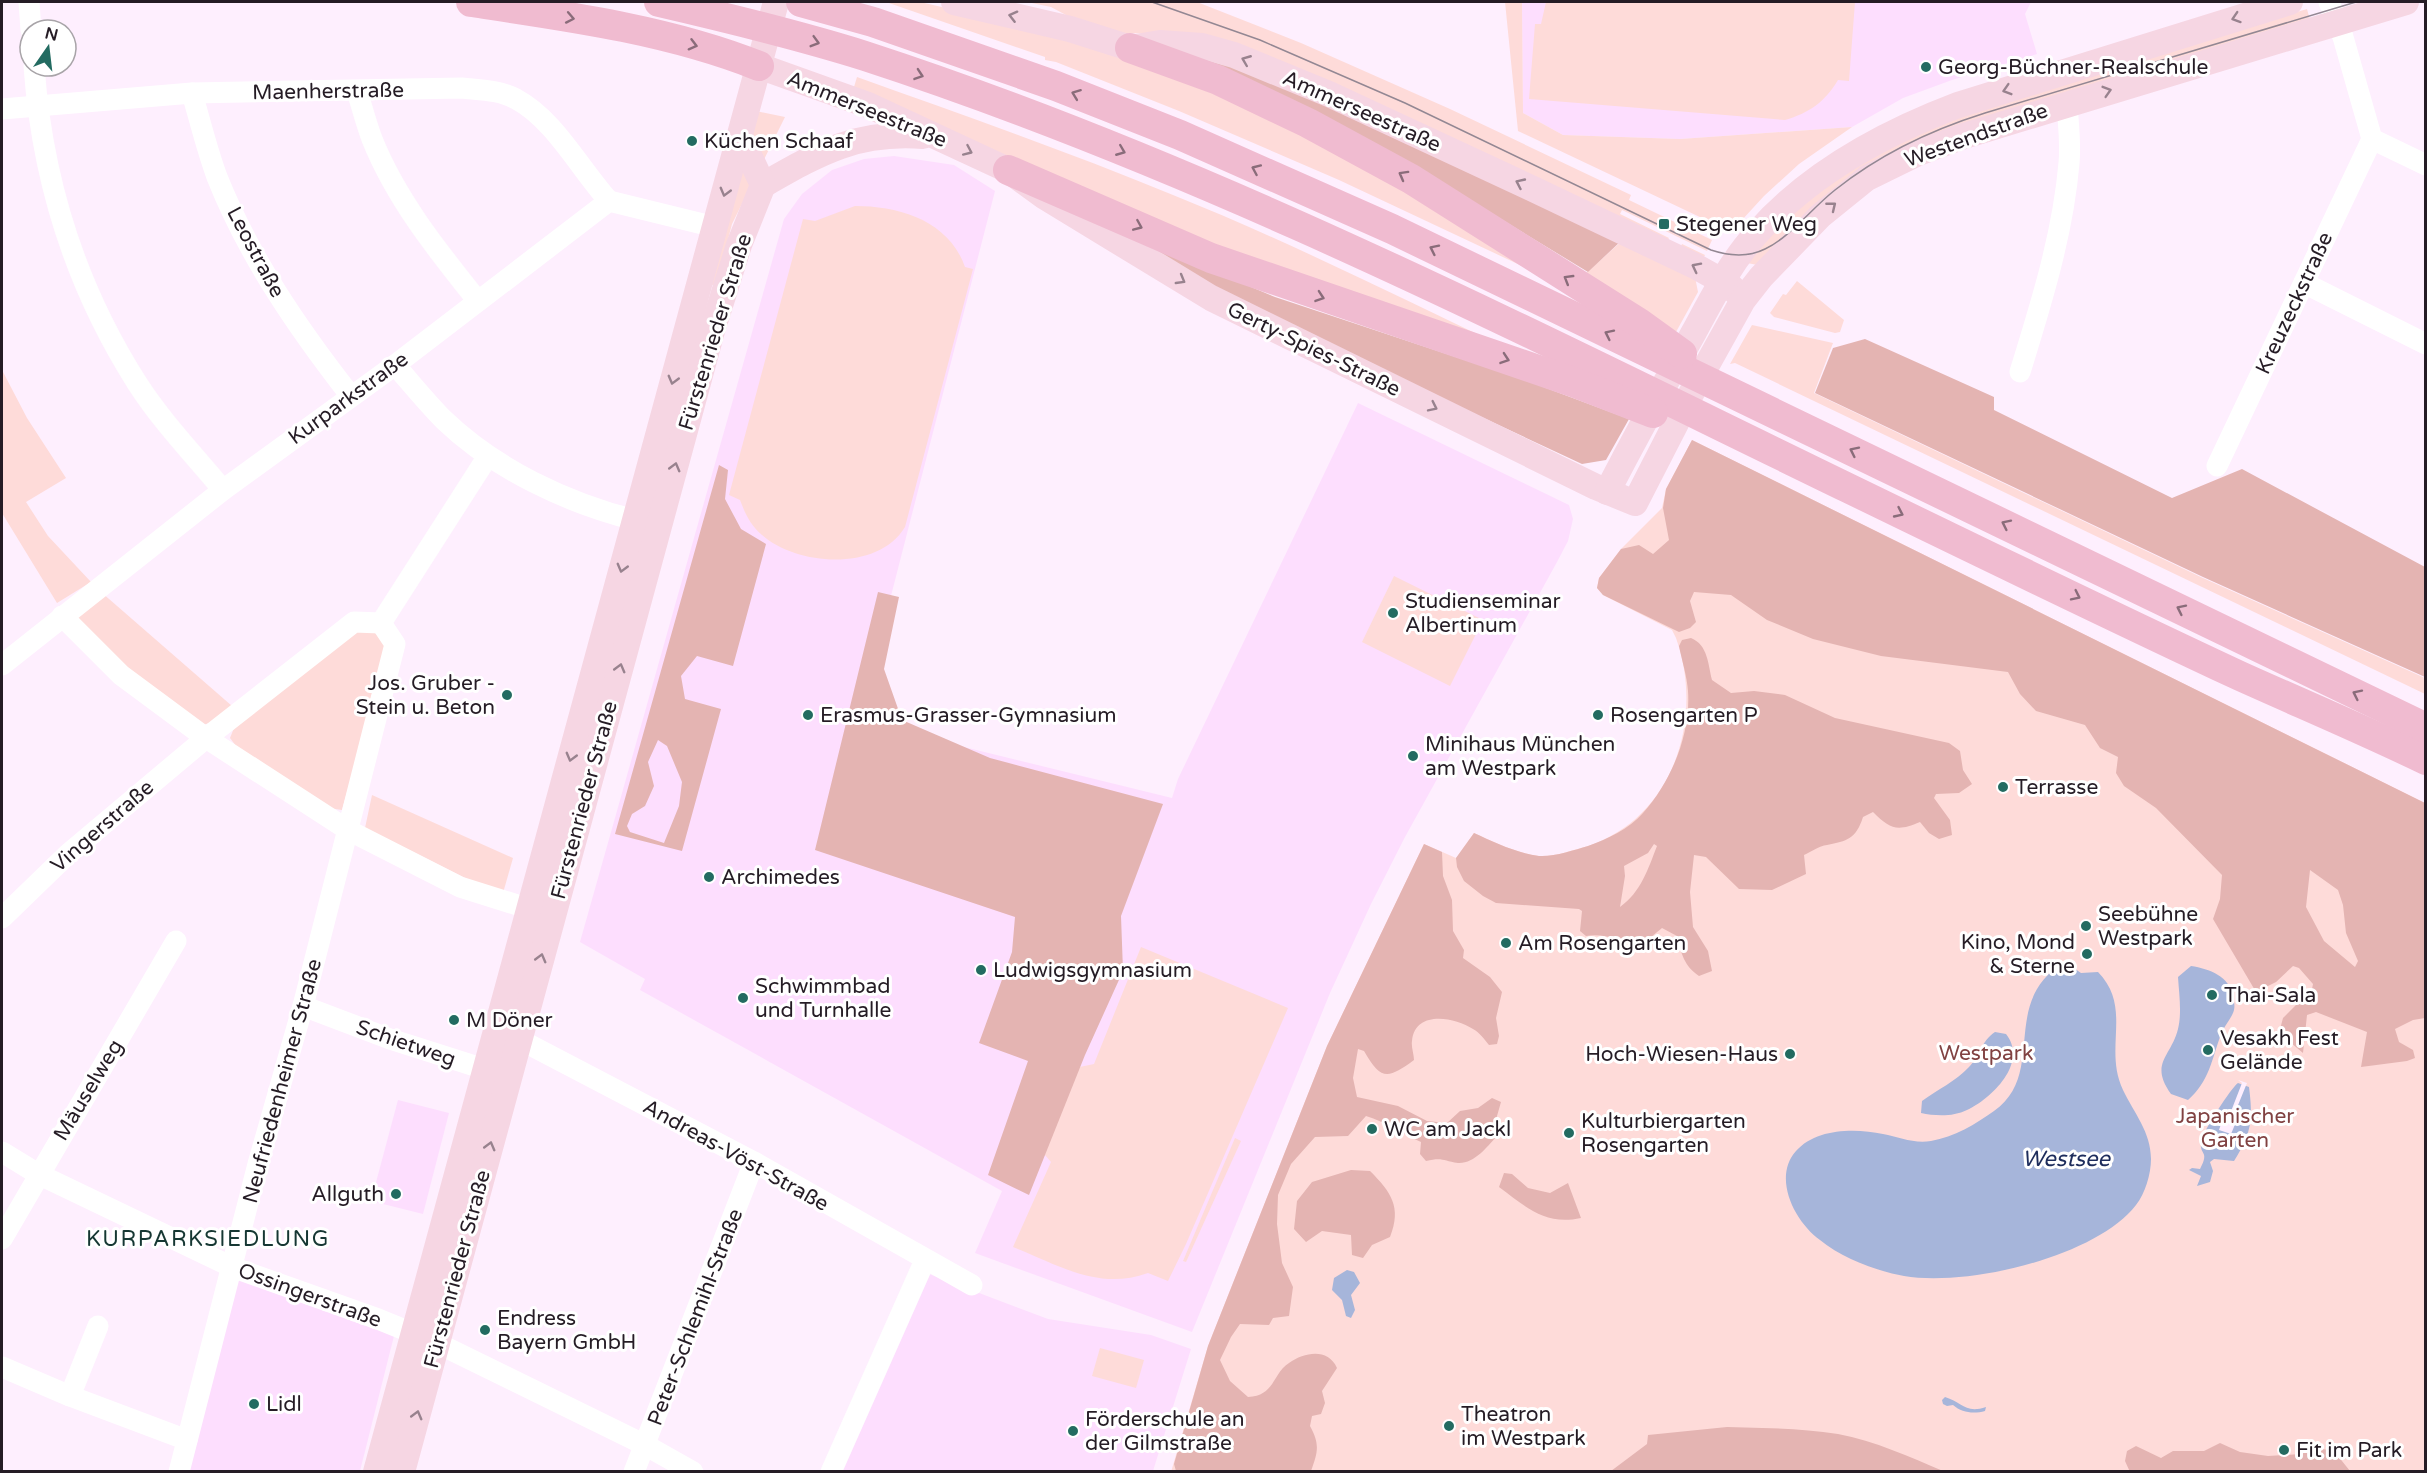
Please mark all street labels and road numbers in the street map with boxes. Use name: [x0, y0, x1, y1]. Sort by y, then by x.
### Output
street label: Ammerseestraße: [1279, 65, 1445, 158]
street label: Ammerseestraße: [783, 66, 951, 153]
street label: Maenherstraße: [252, 78, 404, 105]
street label: Westendstraße: [1901, 98, 2051, 173]
street label: Leostraße: [221, 203, 290, 302]
street label: Kreuzeckstraße: [2251, 228, 2338, 378]
street label: Fürstenrieder Straße: [674, 231, 757, 433]
street label: Gerty-Spies-Straße: [1223, 297, 1404, 402]
street label: Kurparkstraße: [284, 347, 413, 450]
street label: Fürstenrieder Straße: [546, 698, 623, 902]
street label: Vingerstraße: [46, 775, 159, 878]
street label: Neufriedenheimer Straße: [238, 956, 327, 1206]
street label: Schietweg: [353, 1015, 459, 1072]
street label: Mäuselweg: [48, 1035, 128, 1145]
street label: Andreas-Vöst-Straße: [639, 1094, 833, 1217]
street label: Fürstenrieder Straße: [419, 1167, 496, 1371]
street label: Peter-Schlemihl-Straße: [643, 1205, 748, 1429]
street label: Ossingerstraße: [235, 1258, 385, 1333]

